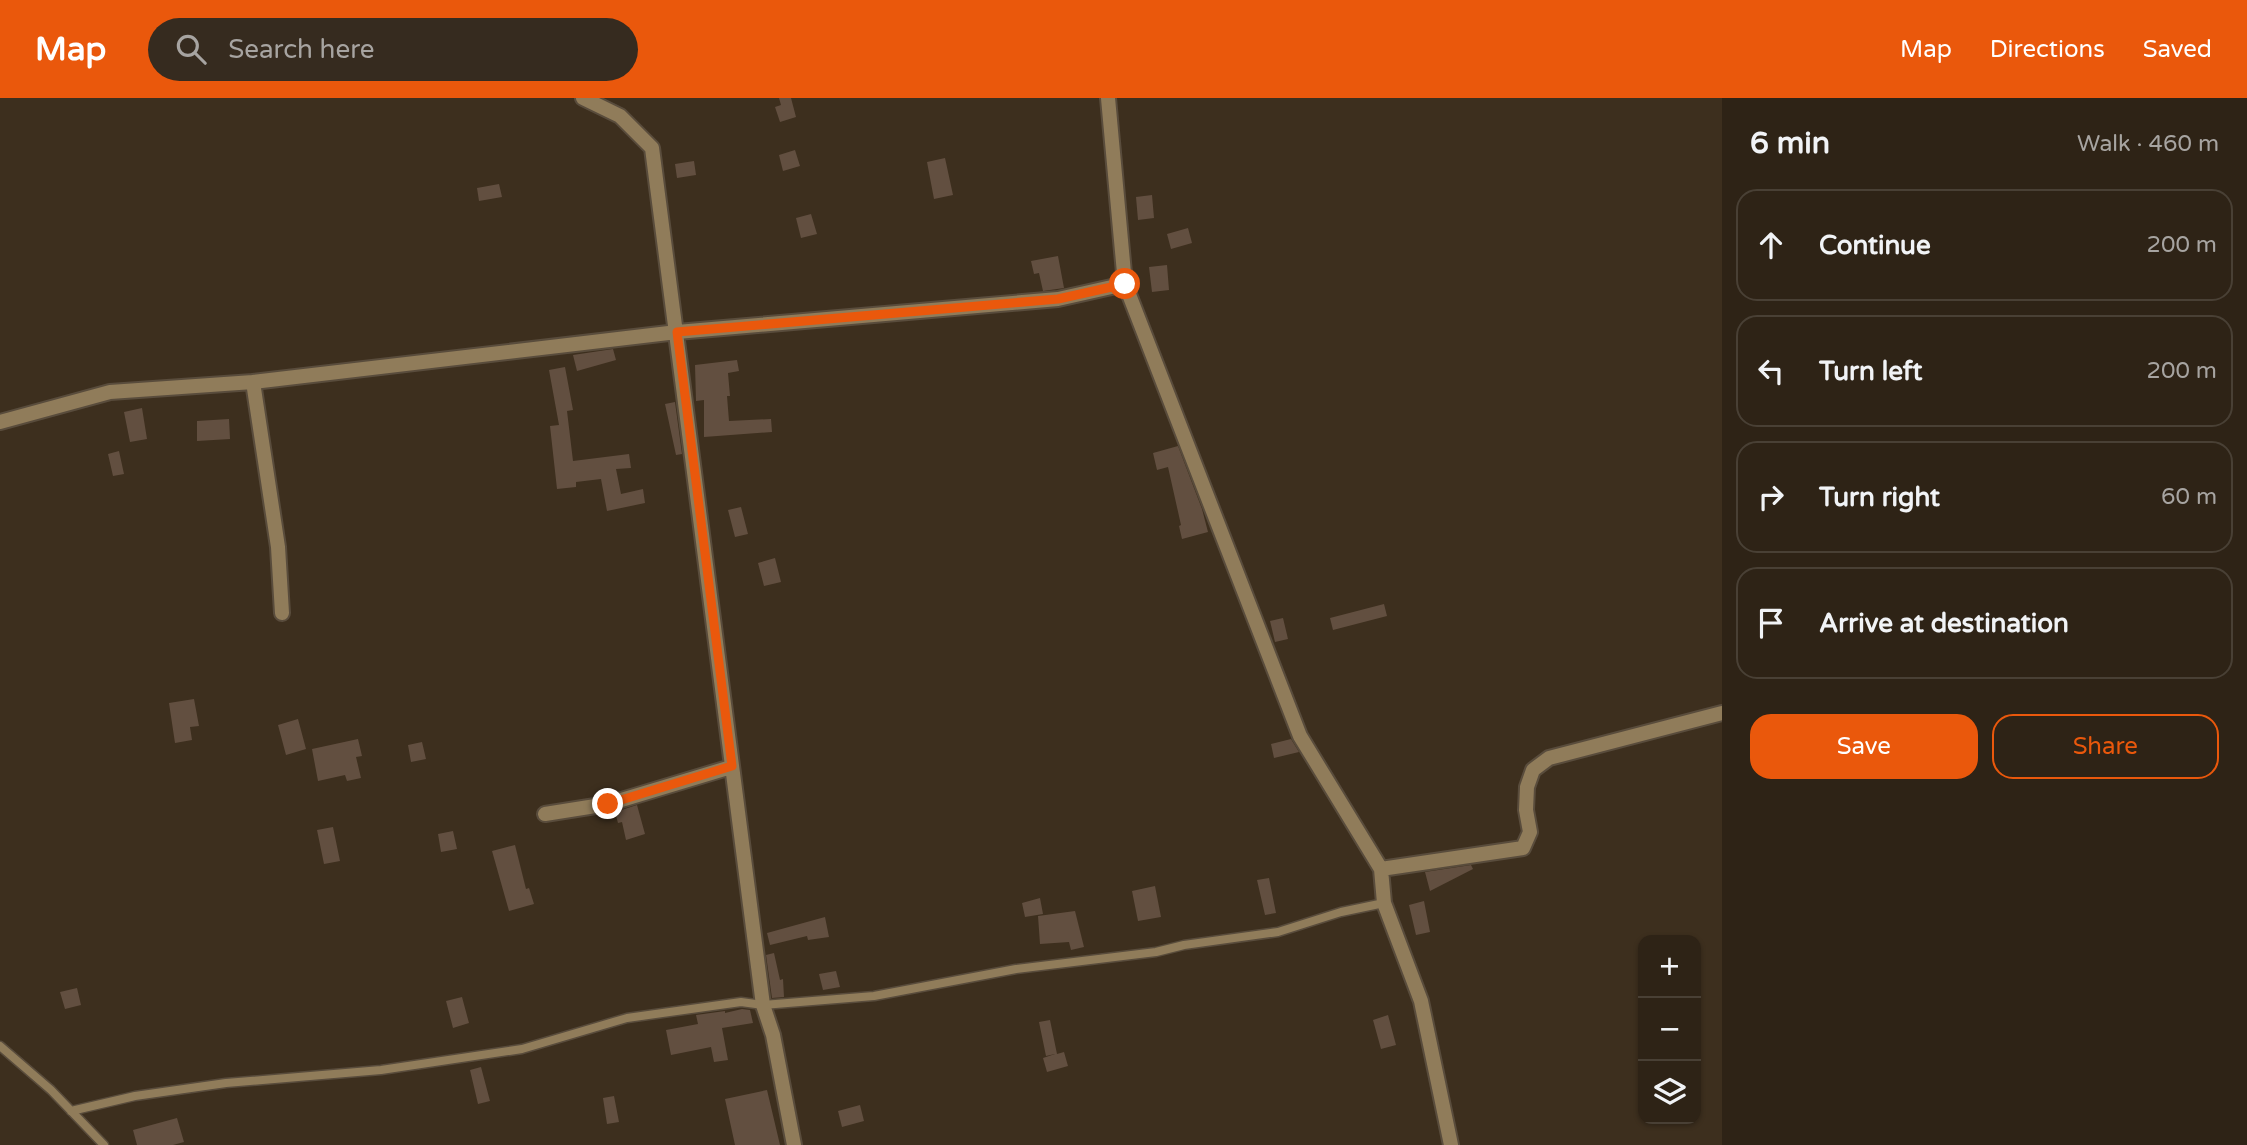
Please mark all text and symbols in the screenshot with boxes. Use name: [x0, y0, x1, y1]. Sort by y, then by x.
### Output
search box: [148, 18, 638, 81]
text: Map: [35, 30, 106, 69]
icon: search: [172, 30, 210, 68]
text: Search here: [228, 34, 374, 65]
text: Map: [1900, 35, 1952, 64]
text: Directions: [1990, 35, 2105, 64]
text: Saved: [2143, 35, 2212, 64]
text: 6 min: [1750, 125, 1830, 162]
text: Walk · 460 m: [2077, 130, 2219, 158]
icon: ahead: [1752, 226, 1790, 264]
text: Continue: [1819, 230, 1931, 261]
text: 200 m: [2147, 231, 2217, 259]
route start: [1109, 268, 1140, 299]
icon: left: [1752, 352, 1790, 390]
text: Turn left: [1819, 356, 1922, 387]
text: 200 m: [2147, 357, 2217, 385]
icon: right: [1752, 478, 1790, 516]
text: Turn right: [1819, 482, 1940, 513]
text: 60 m: [2161, 483, 2217, 511]
icon: arrive: [1752, 604, 1790, 642]
text: Arrive at destination: [1819, 608, 2069, 639]
button: Save: [1750, 714, 1978, 779]
button: Share: [1992, 714, 2219, 779]
route end: [592, 788, 623, 819]
map controls: [1638, 935, 1701, 1124]
button: +: [1638, 935, 1701, 998]
button: −: [1638, 998, 1701, 1061]
button: layers: [1638, 1061, 1701, 1124]

